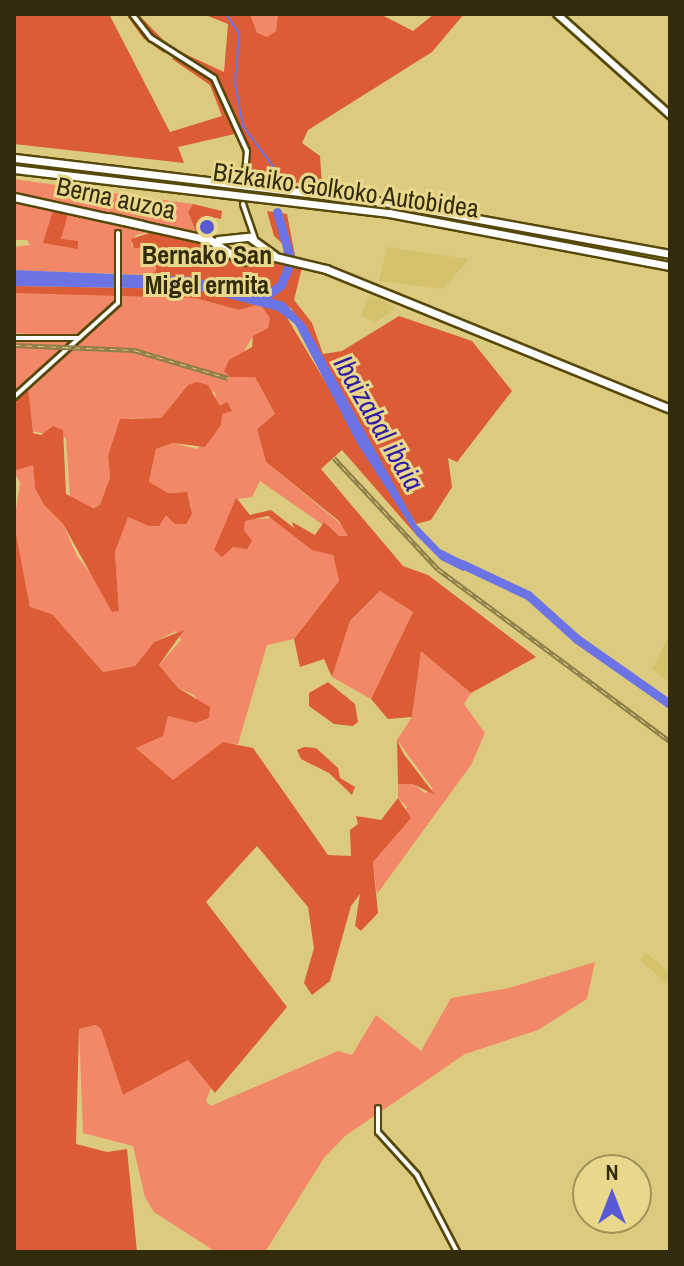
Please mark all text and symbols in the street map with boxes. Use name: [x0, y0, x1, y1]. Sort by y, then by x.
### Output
street label: Bizkaiko Golkoko Autobidea: [211, 156, 481, 224]
street label: Berna auzoa: [54, 170, 178, 226]
marker: Bernako San Migel ermita: [198, 218, 216, 236]
place label: Bernako San Migel ermita: [142, 239, 272, 300]
water label: Ibaizabal ibaia: [327, 349, 431, 497]
north arrow: [572, 1154, 652, 1234]
text: N: [605, 1157, 619, 1187]

